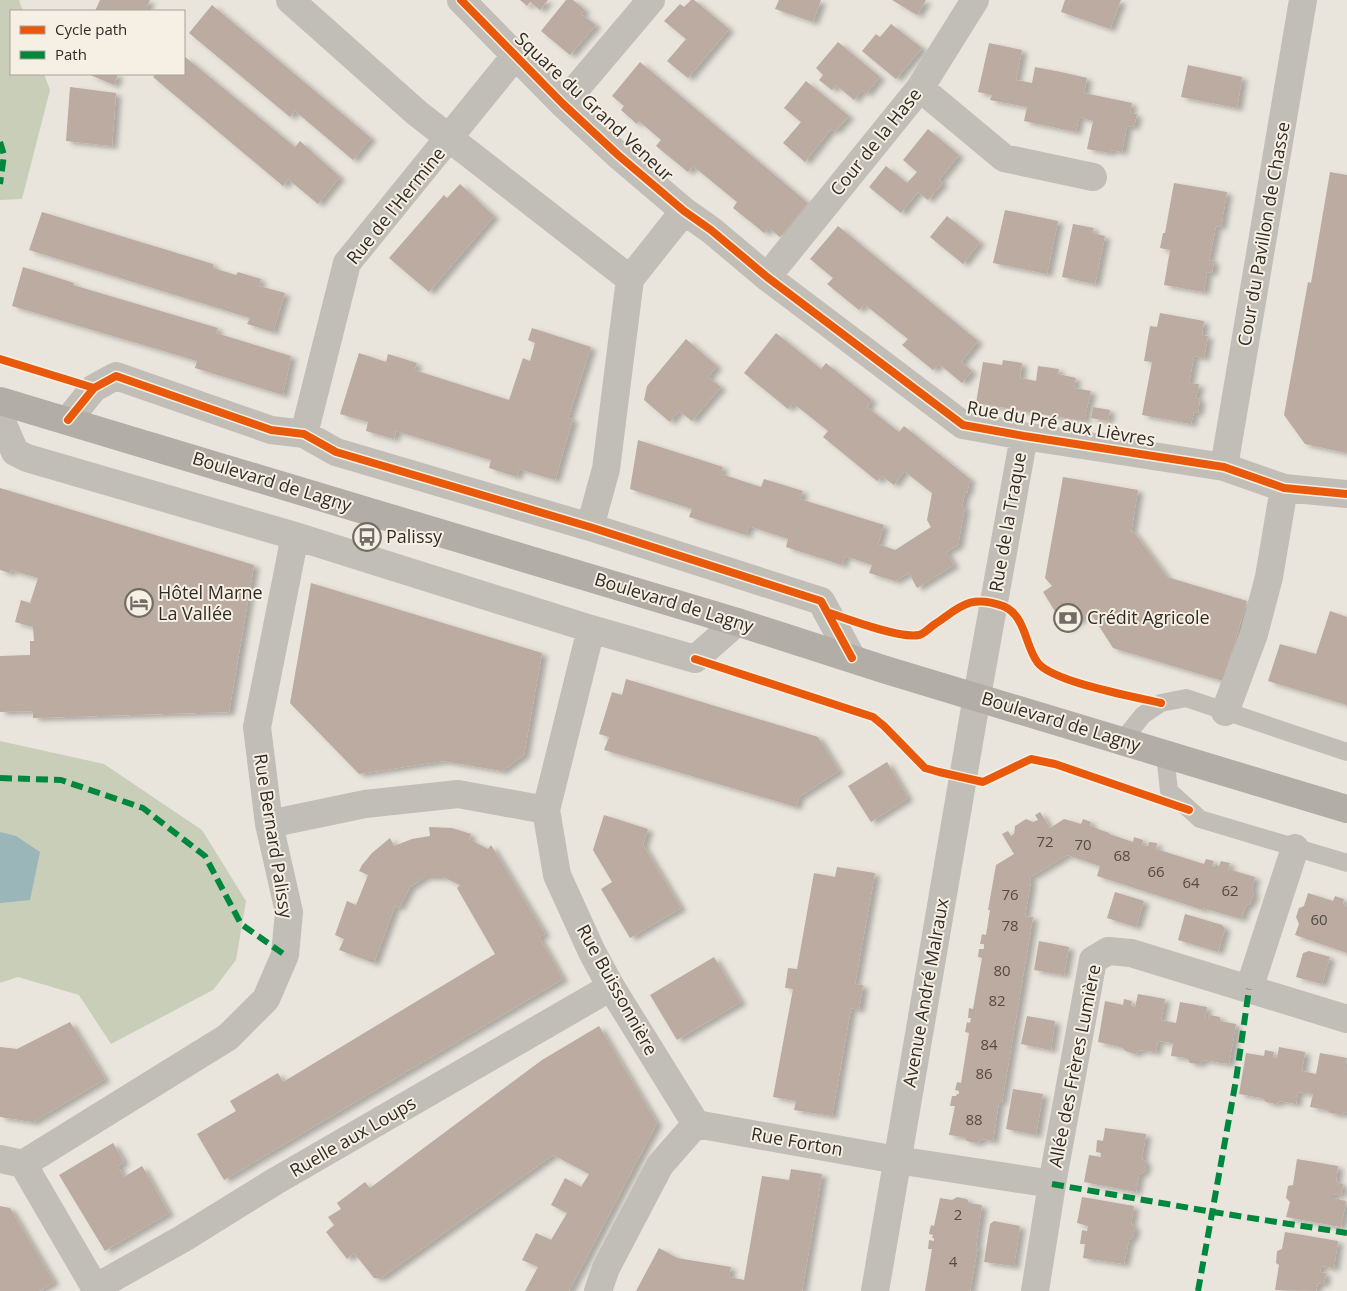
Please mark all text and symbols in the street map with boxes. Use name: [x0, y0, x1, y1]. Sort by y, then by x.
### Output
legend: [10, 10, 185, 75]
text: Cycle path: [55, 19, 127, 39]
street label: Square du Grand Veneur: [510, 26, 680, 187]
text: Path: [55, 44, 87, 64]
street label: Cour de la Hase: [824, 82, 926, 200]
street label: Cour du Pavillon de Chasse: [1231, 120, 1295, 348]
street label: Rue de l'Hermine: [340, 142, 450, 269]
street label: Rue du Pré aux Lièvres: [965, 395, 1157, 451]
street label: Boulevard de Lagny: [190, 445, 356, 517]
street label: Rue de la Traque: [983, 450, 1031, 594]
bus stop icon: Palissy: [352, 522, 382, 552]
place label: Palissy: [386, 524, 443, 548]
street label: Boulevard de Lagny: [592, 566, 758, 638]
place label: Hôtel Marne La Vallée: [158, 580, 263, 625]
hotel icon: Hôtel Marne La Vallée: [124, 588, 154, 618]
bank icon: Crédit Agricole: [1053, 603, 1083, 633]
place label: Crédit Agricole: [1087, 605, 1210, 629]
street label: Boulevard de Lagny: [979, 685, 1145, 757]
street label: Rue Bernard Palissy: [249, 752, 299, 921]
house number: 72: [1036, 831, 1054, 851]
house number: 70: [1074, 834, 1092, 854]
house number: 68: [1113, 845, 1131, 865]
house number: 66: [1147, 861, 1165, 881]
house number: 64: [1182, 872, 1200, 892]
house number: 62: [1221, 880, 1239, 900]
house number: 76: [1001, 884, 1019, 904]
street label: Avenue André Malraux: [897, 896, 954, 1089]
house number: 60: [1310, 909, 1328, 929]
house number: 78: [1001, 915, 1019, 935]
street label: Rue Buissonnière: [572, 920, 664, 1059]
house number: 80: [993, 960, 1011, 980]
street label: Allée des Frères Lumière: [1043, 962, 1105, 1169]
house number: 82: [988, 990, 1006, 1010]
house number: 84: [980, 1034, 998, 1054]
house number: 86: [975, 1063, 993, 1083]
street label: Ruelle aux Loups: [285, 1090, 420, 1182]
house number: 88: [965, 1109, 983, 1129]
street label: Rue Forton: [749, 1121, 845, 1161]
house number: 2: [954, 1204, 962, 1224]
house number: 4: [949, 1251, 958, 1271]

